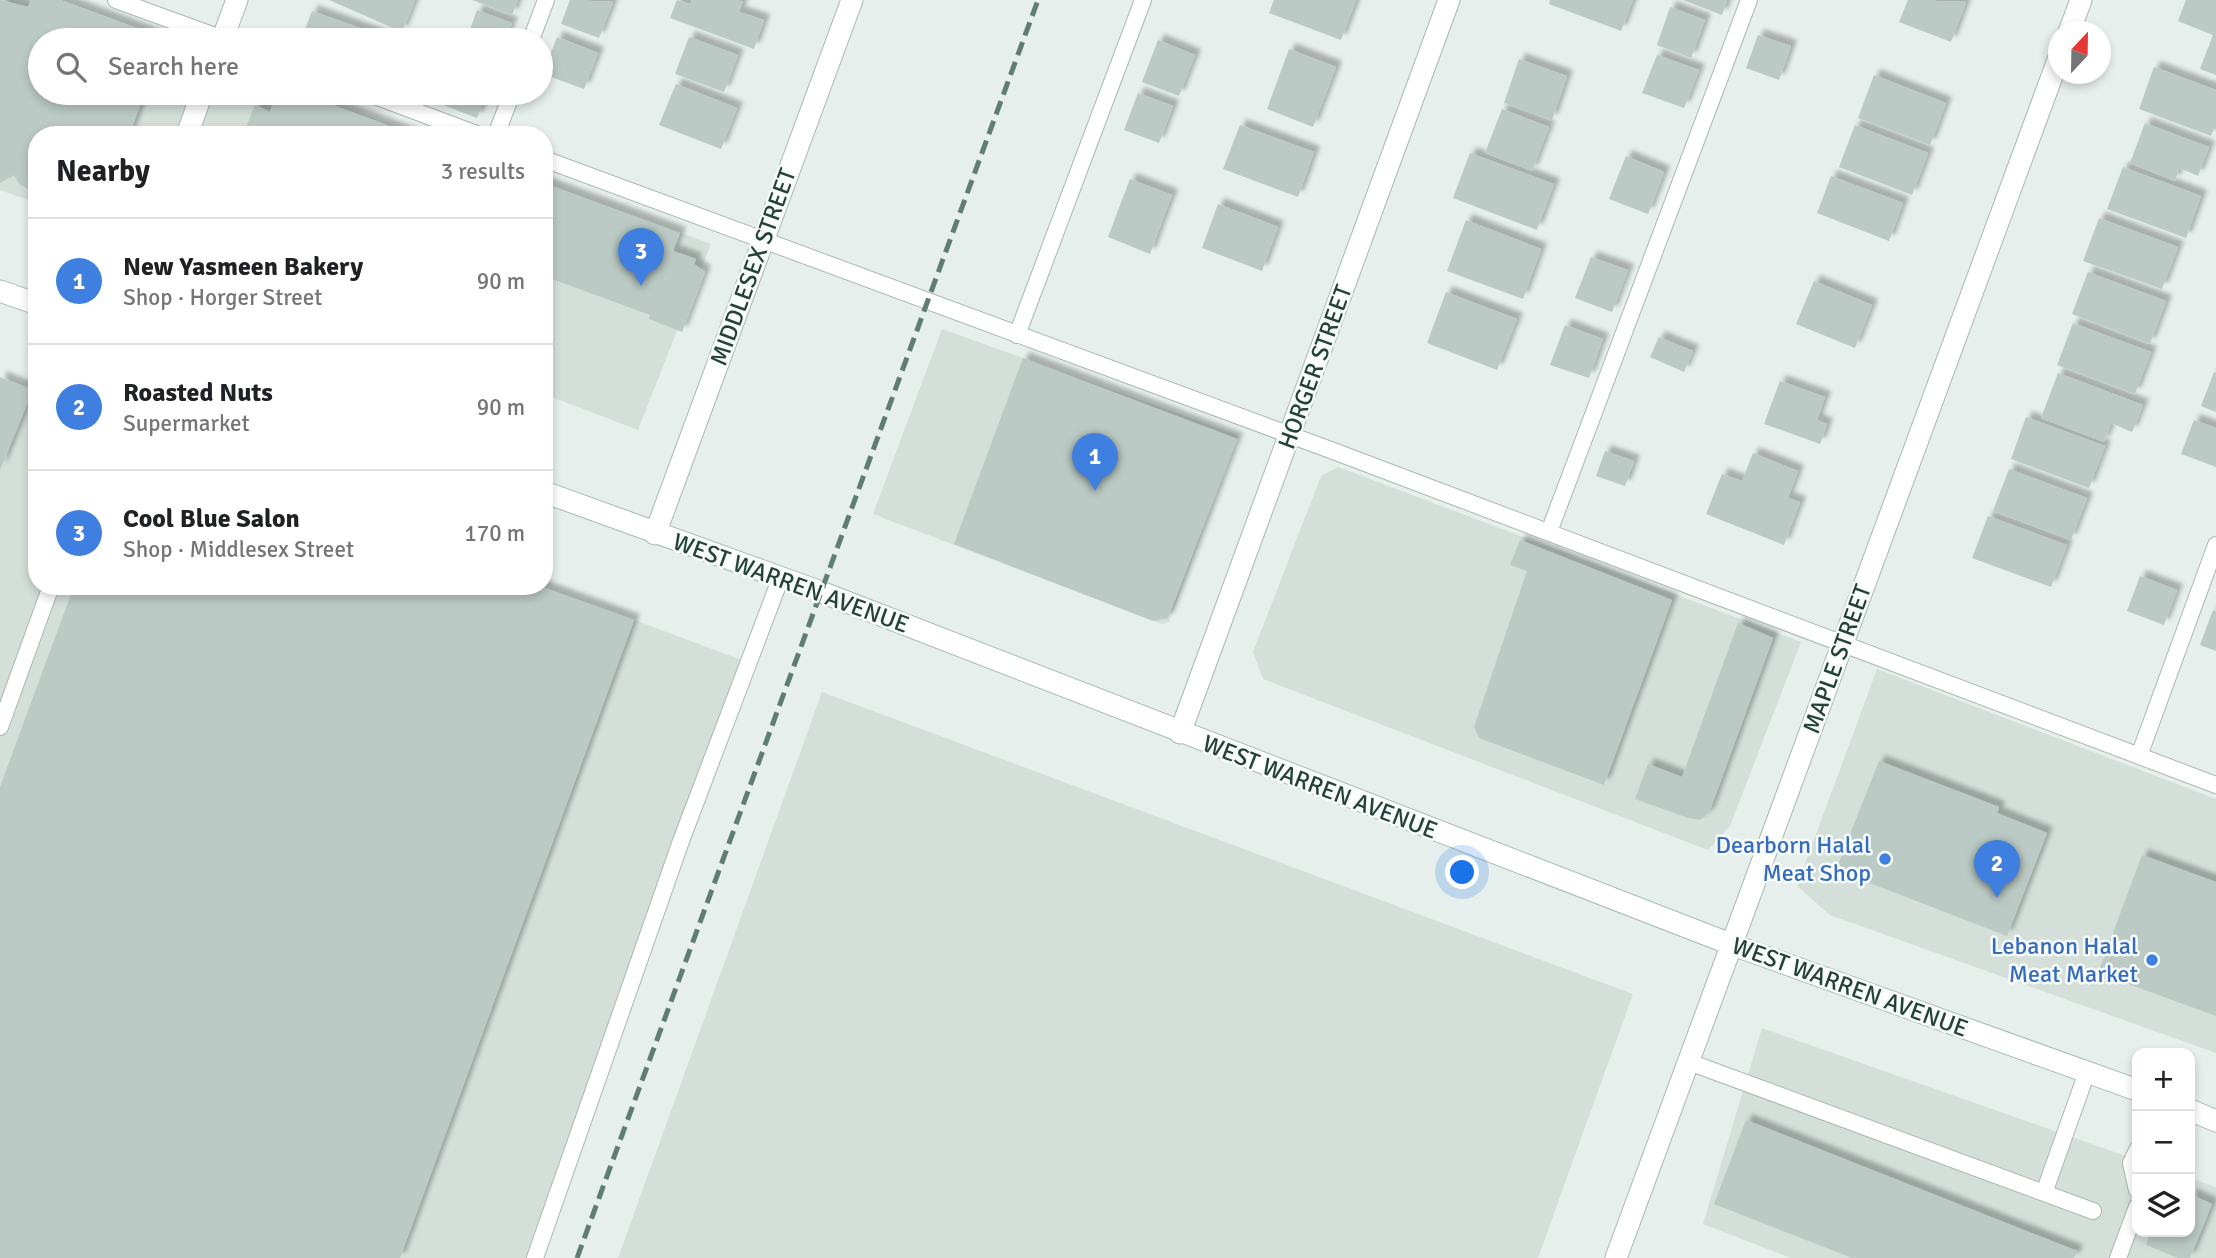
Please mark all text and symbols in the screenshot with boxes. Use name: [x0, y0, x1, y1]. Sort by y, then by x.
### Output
north arrow: [2048, 21, 2111, 84]
search box: [28, 28, 553, 105]
icon: search: [52, 48, 90, 86]
text: Search here: [108, 51, 239, 83]
text: Nearby: [56, 153, 150, 190]
text: 3 results: [441, 157, 525, 186]
street label: MIDDLESEX STREET: [703, 164, 803, 370]
pin: 3: [618, 228, 664, 286]
text: New Yasmeen Bakery: [123, 251, 363, 283]
text: 1: [73, 267, 85, 296]
text: 90 m: [477, 267, 525, 296]
street label: HORGER STREET: [1271, 281, 1359, 453]
text: Shop · Horger Street: [123, 283, 322, 312]
text: Roasted Nuts: [123, 377, 273, 409]
text: 2: [73, 393, 85, 422]
text: 90 m: [477, 393, 525, 422]
text: Supermarket: [123, 409, 250, 438]
pin: 1: [1072, 433, 1118, 491]
text: Cool Blue Salon: [123, 503, 300, 535]
text: 3: [73, 519, 85, 548]
text: 170 m: [464, 519, 525, 548]
street label: WEST WARREN AVENUE: [669, 526, 913, 640]
text: Shop · Middlesex Street: [123, 535, 354, 564]
street label: MAPLE STREET: [1796, 580, 1878, 738]
street label: WEST WARREN AVENUE: [1198, 728, 1442, 846]
place label: Dearborn Halal Meat Shop: [1715, 830, 1871, 888]
pin: 2: [1974, 840, 2020, 898]
marker: Dearborn Halal Meat Shop: [1877, 851, 1893, 867]
your location: [1445, 855, 1479, 889]
street label: WEST WARREN AVENUE: [1728, 930, 1972, 1044]
place label: Lebanon Halal Meat Market: [1991, 931, 2138, 989]
marker: Lebanon Halal Meat Market: [2144, 952, 2160, 968]
map controls: [2132, 1048, 2195, 1237]
button: +: [2132, 1048, 2195, 1111]
button: −: [2132, 1111, 2195, 1174]
button: layers: [2132, 1174, 2195, 1237]

